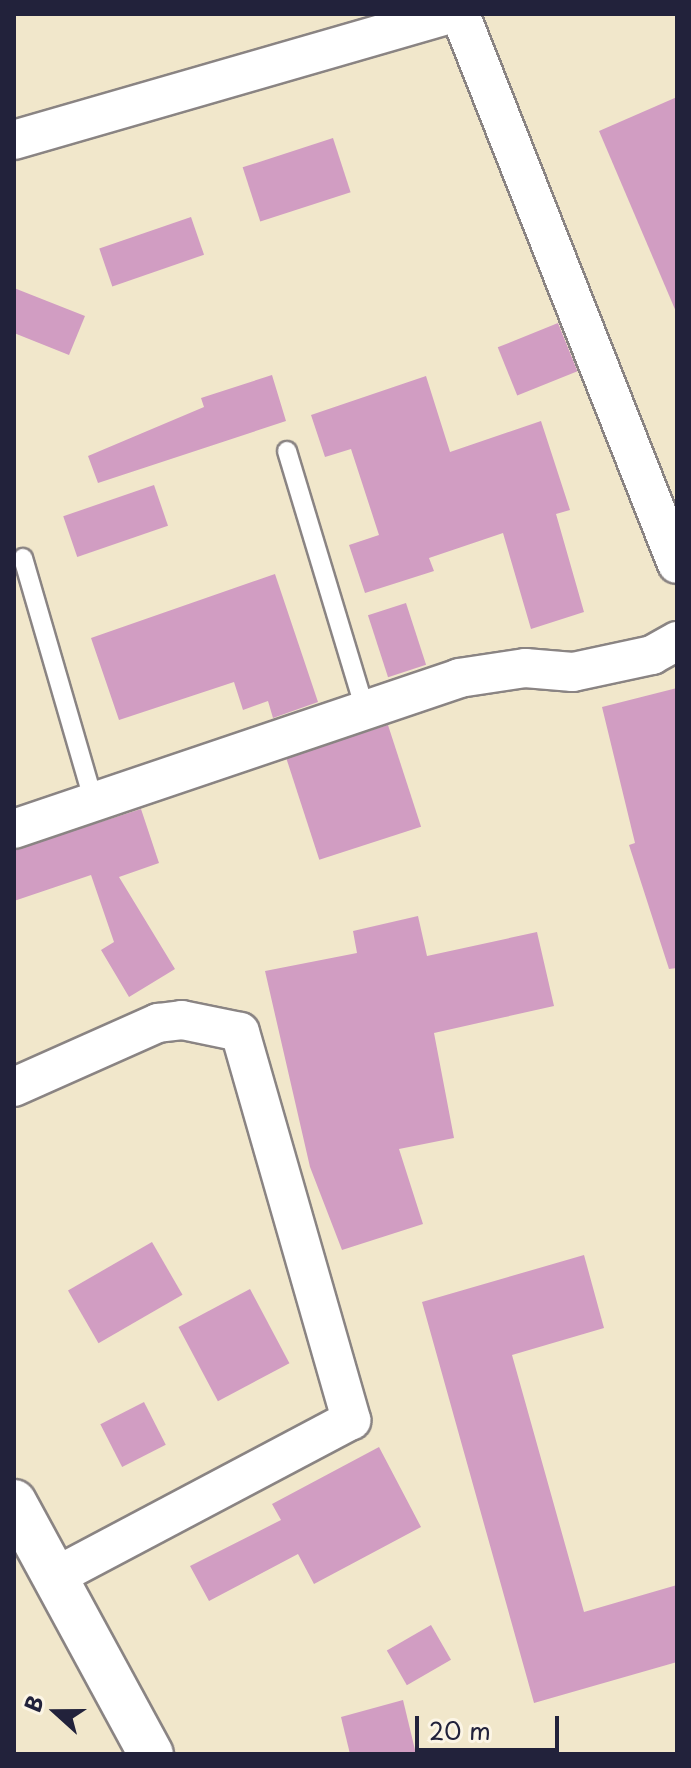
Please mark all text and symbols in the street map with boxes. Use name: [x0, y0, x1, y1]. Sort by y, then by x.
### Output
north arrow: [16, 1672, 96, 1752]
text: B: [15, 1690, 51, 1716]
scale bar: [419, 1700, 563, 1750]
text: 20 m: [429, 1712, 491, 1748]

